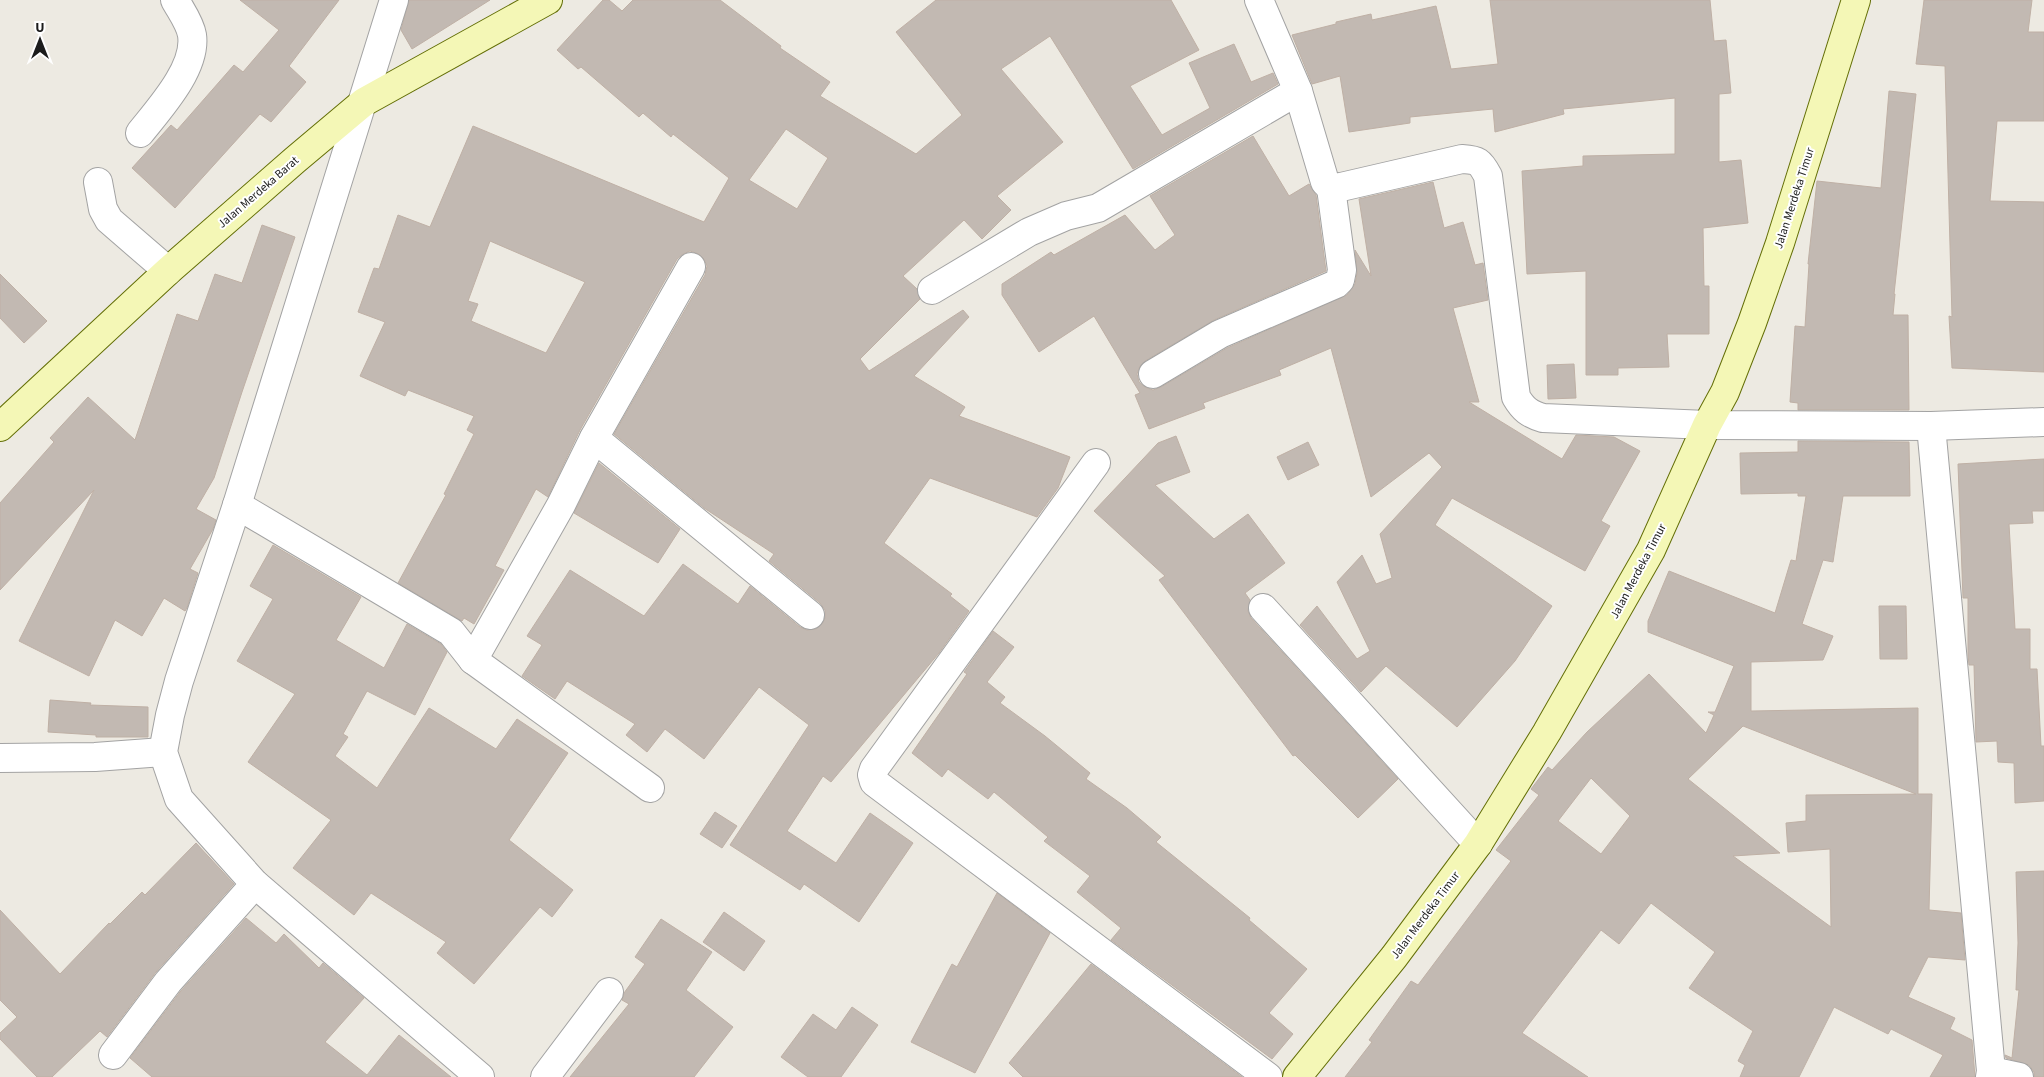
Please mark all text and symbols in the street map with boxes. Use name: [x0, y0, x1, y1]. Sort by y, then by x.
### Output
north arrow: [15, 15, 65, 65]
text: U: [35, 18, 45, 38]
street label: Jalan Merdeka Timur: [1770, 145, 1819, 251]
street label: Jalan Merdeka Barat: [214, 152, 303, 232]
street label: Jalan Merdeka Timur: [1606, 520, 1671, 622]
street label: Jalan Merdeka Timur: [1387, 867, 1464, 963]

